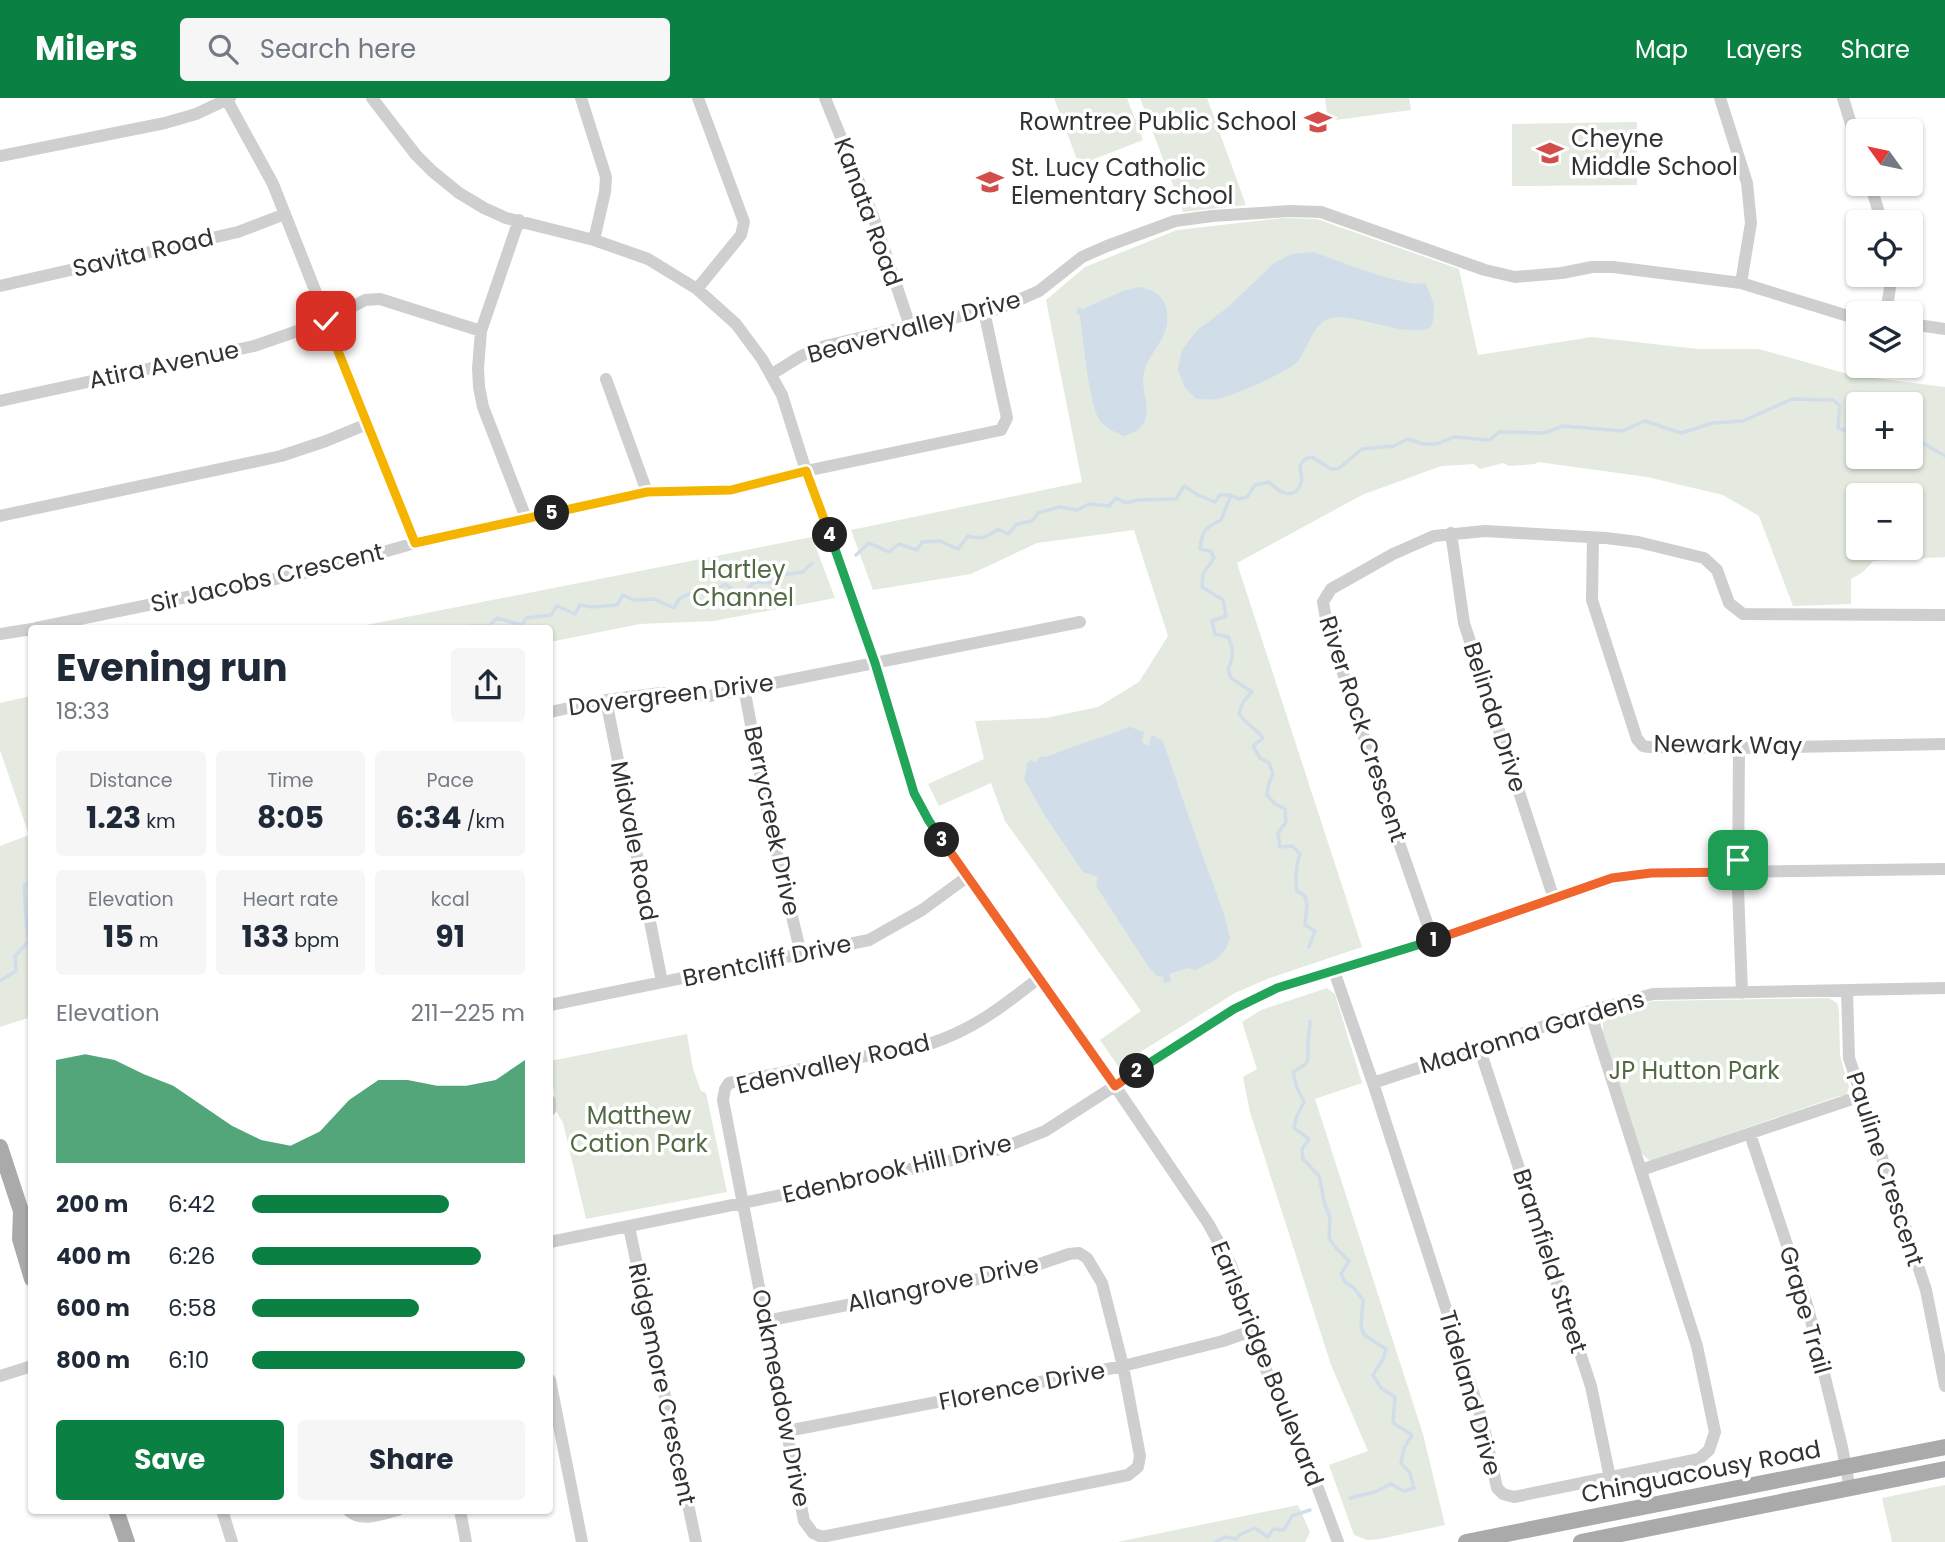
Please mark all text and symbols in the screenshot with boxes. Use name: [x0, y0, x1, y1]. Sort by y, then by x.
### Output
search box: [180, 18, 670, 81]
text: Milers: [35, 25, 138, 72]
icon: search: [204, 30, 242, 68]
text: Search here: [260, 31, 416, 67]
text: Map: [1635, 33, 1688, 66]
text: Layers: [1726, 33, 1802, 66]
text: Share: [1840, 33, 1910, 66]
place label: Rowntree Public School: [1019, 105, 1297, 138]
school or university icon: Rowntree Public School: [1303, 107, 1333, 137]
north arrow: [1846, 119, 1923, 196]
map controls: [1846, 119, 1923, 560]
place label: Cheyne Middle School: [1571, 122, 1738, 183]
street label: Kanata Road: [826, 133, 911, 291]
school or university icon: Cheyne Middle School: [1535, 138, 1565, 168]
place label: St. Lucy Catholic Elementary School: [1011, 151, 1234, 212]
school or university icon: St. Lucy Catholic Elementary School: [975, 167, 1005, 197]
button: locate: [1846, 210, 1923, 287]
street label: Savita Road: [69, 220, 216, 285]
street label: Beavervalley Drive: [804, 282, 1024, 371]
pin: [296, 291, 356, 351]
button: layers: [1846, 301, 1923, 378]
icon: check: [307, 302, 345, 340]
street label: Atira Avenue: [86, 333, 242, 397]
button: +: [1846, 392, 1923, 469]
button: −: [1846, 483, 1923, 560]
pin: 5: [534, 496, 570, 530]
text: 5: [545, 499, 558, 526]
pin: 4: [812, 518, 848, 552]
text: 4: [823, 521, 836, 548]
street label: Sir Jacobs Crescent: [147, 535, 386, 620]
park label: Hartley Channel: [692, 553, 794, 614]
street label: River Rock Crescent: [1311, 612, 1416, 846]
street label: Belinda Drive: [1456, 638, 1535, 796]
text: Evening run: [56, 641, 288, 694]
button: share: [451, 648, 525, 722]
street label: Dovergreen Drive: [566, 666, 775, 723]
text: 18:33: [56, 695, 110, 727]
street label: Berrycreek Drive: [736, 723, 809, 919]
street label: Newark Way: [1653, 727, 1803, 762]
street label: Midvale Road: [603, 758, 666, 924]
text: Distance: [89, 767, 172, 794]
text: Time: [267, 767, 314, 794]
text: Pace: [427, 767, 474, 794]
text: 1.23: [86, 796, 141, 839]
text: 8:05: [257, 796, 324, 839]
text: 6:34: [395, 796, 461, 839]
text: km: [141, 808, 176, 835]
text: /km: [461, 808, 505, 835]
pin: 3: [925, 822, 960, 858]
text: 3: [936, 826, 947, 853]
pin: [1708, 830, 1768, 890]
icon: arrive: [1719, 841, 1757, 879]
text: Elevation: [88, 886, 174, 913]
text: Heart rate: [243, 886, 338, 913]
text: kcal: [431, 886, 470, 913]
text: 15: [103, 915, 134, 958]
text: 133: [242, 915, 289, 958]
text: 91: [435, 915, 465, 958]
pin: 1: [1416, 922, 1452, 958]
text: 1: [1430, 926, 1437, 953]
text: m: [134, 927, 159, 954]
text: bpm: [289, 927, 339, 954]
street label: Brentcliff Drive: [680, 927, 854, 994]
street label: Madronna Gardens: [1415, 982, 1648, 1081]
text: Elevation: [56, 997, 160, 1029]
text: 211–225 m: [411, 997, 525, 1029]
street label: Edenvalley Road: [733, 1025, 933, 1102]
pin: 2: [1120, 1054, 1154, 1088]
park label: JP Hutton Park: [1608, 1054, 1780, 1087]
text: 2: [1131, 1057, 1142, 1084]
street label: Pauline Crescent: [1839, 1068, 1932, 1270]
park label: Matthew Cation Park: [570, 1099, 709, 1160]
street label: Edenbrook Hill Drive: [779, 1126, 1015, 1211]
street label: Bramfield Street: [1505, 1164, 1596, 1357]
text: 200 m: [56, 1188, 128, 1220]
text: 6:42: [168, 1188, 215, 1220]
street label: Earlsbridge Boulevard: [1203, 1236, 1332, 1491]
text: 400 m: [56, 1240, 131, 1272]
text: 6:26: [168, 1240, 215, 1272]
street label: Grape Trail: [1772, 1242, 1839, 1378]
street label: Allangrove Drive: [844, 1247, 1042, 1320]
street label: Ridgemore Crescent: [621, 1260, 704, 1508]
street label: Oakmeadow Drive: [744, 1286, 819, 1510]
text: 600 m: [56, 1292, 130, 1324]
text: 6:58: [168, 1292, 216, 1324]
street label: Tideland Drive: [1431, 1306, 1510, 1479]
text: 800 m: [56, 1344, 130, 1376]
text: 6:10: [168, 1344, 209, 1376]
street label: Florence Drive: [936, 1353, 1108, 1418]
button: Save: [56, 1420, 284, 1500]
button: Share: [298, 1420, 525, 1500]
street label: Chinguacousy Road: [1578, 1432, 1823, 1511]

